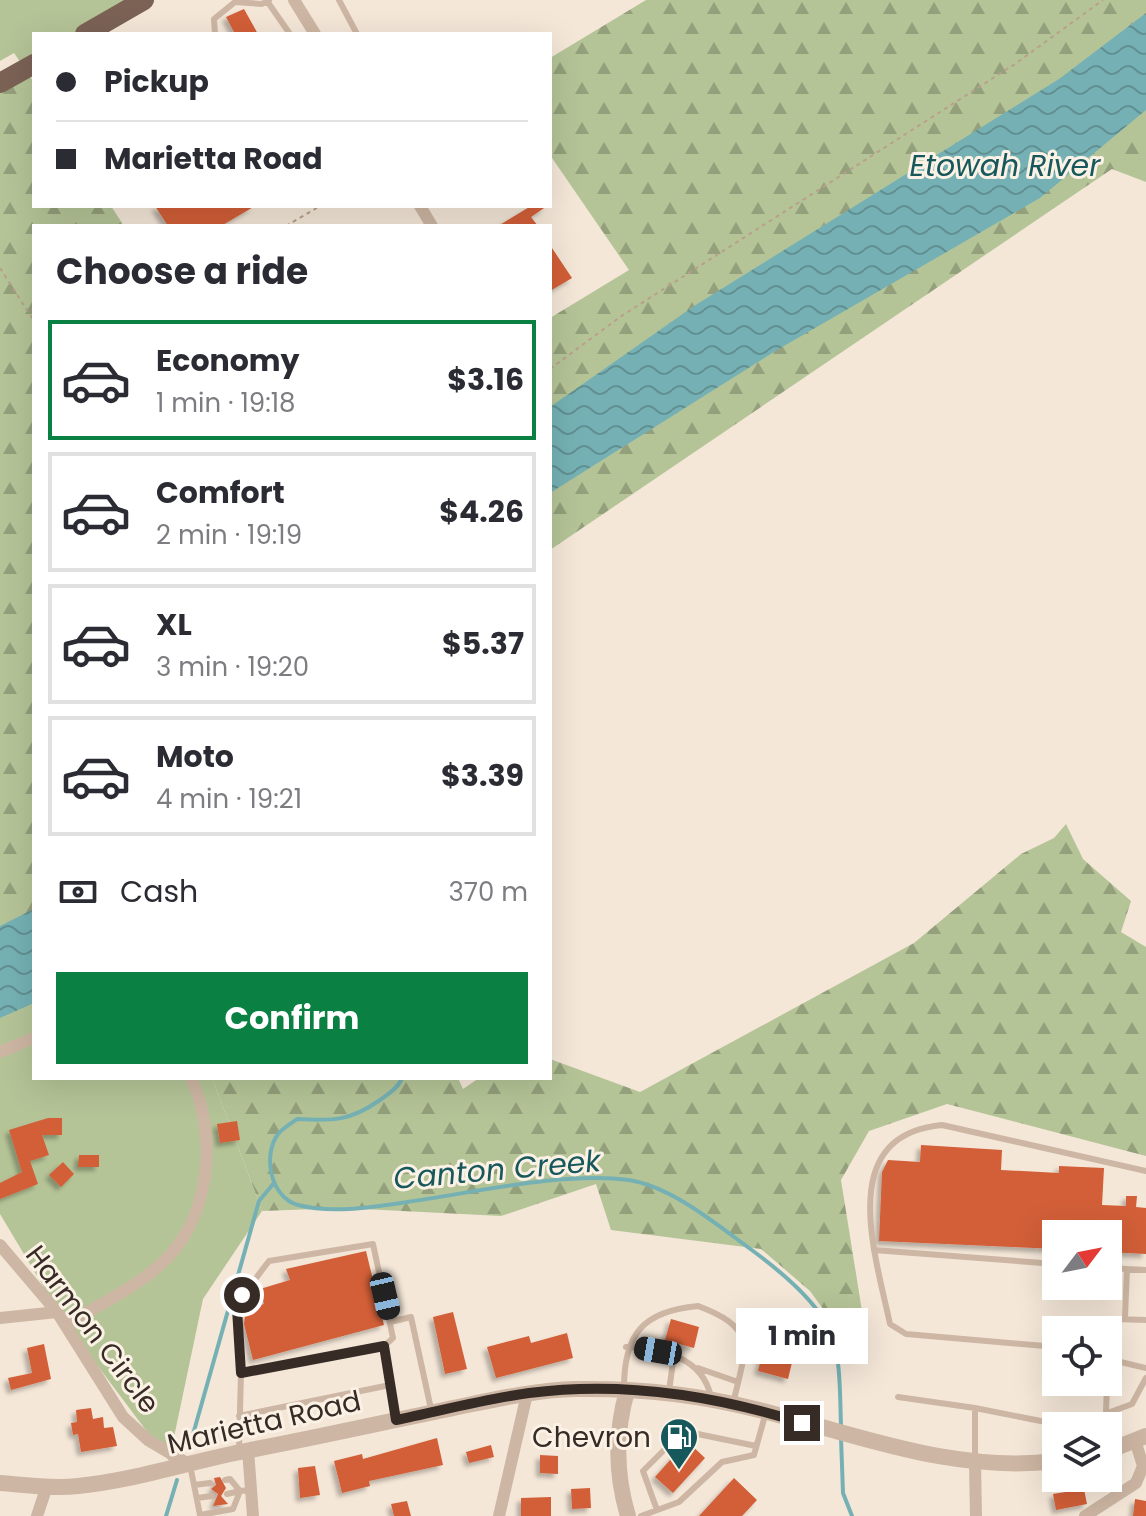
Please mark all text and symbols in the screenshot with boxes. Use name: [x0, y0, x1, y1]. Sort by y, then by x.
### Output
text: Pickup: [104, 60, 209, 103]
text: Marietta Road: [104, 137, 323, 180]
water label: Etowah River: [910, 144, 1101, 187]
text: Choose a ride: [56, 246, 308, 297]
text: Economy: [156, 339, 300, 382]
icon: car: [60, 344, 132, 416]
text: $3.16: [447, 358, 524, 401]
text: 1 min · 19:18: [156, 385, 295, 421]
text: Comfort: [156, 471, 285, 514]
icon: car: [60, 476, 132, 548]
text: $4.26: [439, 490, 524, 533]
text: 2 min · 19:19: [156, 517, 302, 553]
text: XL: [156, 603, 192, 646]
icon: car: [60, 608, 132, 680]
text: $5.37: [442, 622, 524, 665]
text: 3 min · 19:20: [156, 649, 309, 685]
text: Moto: [156, 735, 234, 778]
icon: car: [60, 740, 132, 812]
text: $3.39: [441, 754, 524, 797]
text: 4 min · 19:21: [156, 781, 302, 817]
icon: cash: [56, 870, 100, 914]
text: Cash: [120, 870, 198, 913]
text: 370 m: [448, 874, 528, 910]
button: Confirm: [56, 972, 528, 1064]
water label: Canton Creek: [392, 1139, 604, 1200]
north arrow: [1042, 1220, 1122, 1300]
map controls: [1042, 1220, 1122, 1492]
street label: Harmon Circle: [17, 1237, 169, 1421]
car: [368, 1270, 402, 1322]
route start: [224, 1277, 260, 1313]
callout: 1 min: [736, 1307, 868, 1363]
button: locate: [1042, 1316, 1122, 1396]
text: 1 min: [768, 1318, 836, 1354]
car: [632, 1335, 684, 1367]
street label: Marietta Road: [164, 1381, 365, 1464]
route end: [784, 1405, 820, 1441]
button: layers: [1042, 1412, 1122, 1492]
fuel station icon: Chevron: [658, 1416, 700, 1471]
place label: Chevron: [532, 1418, 651, 1457]

